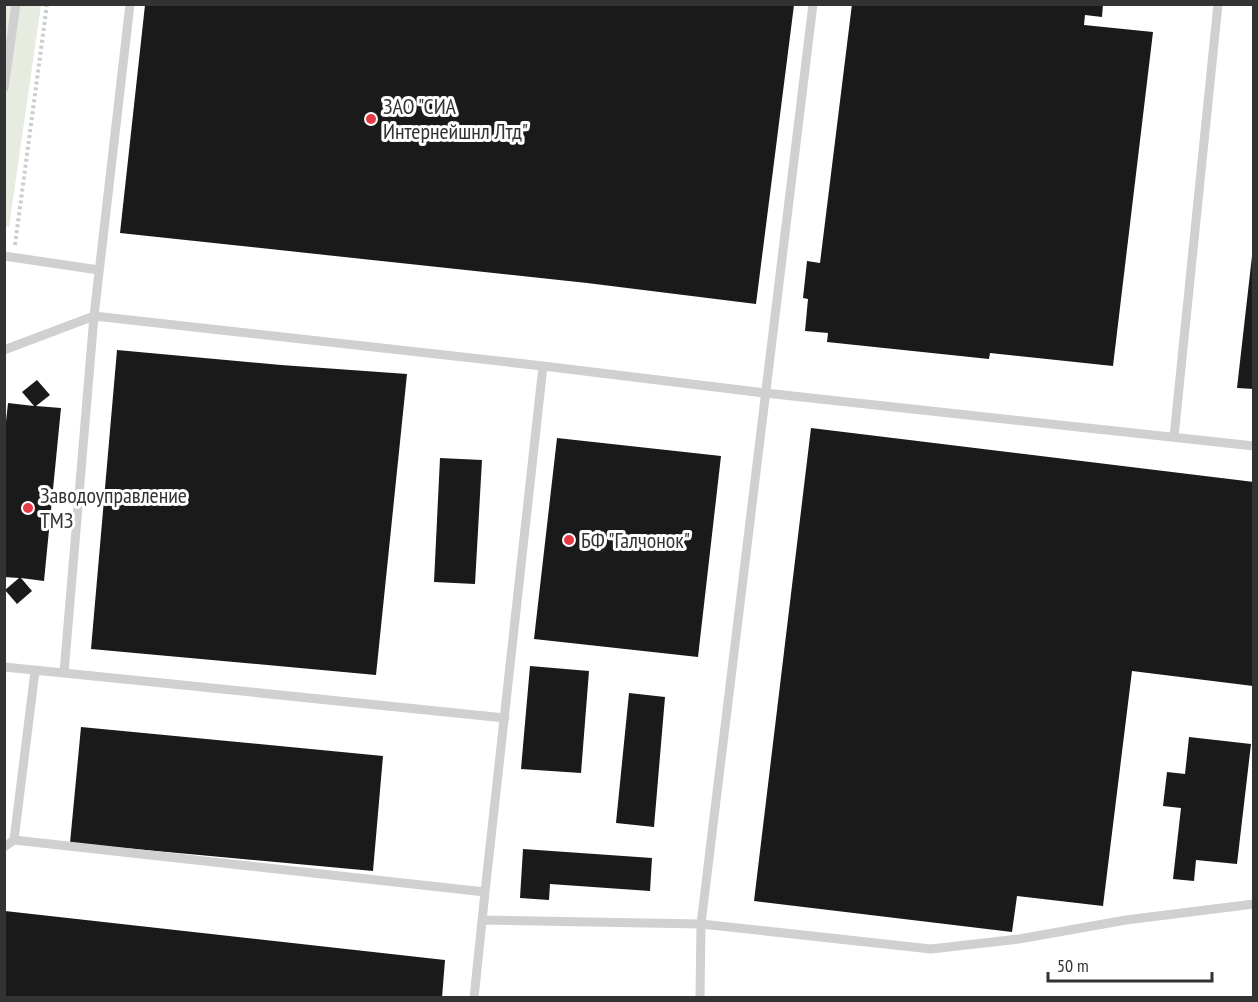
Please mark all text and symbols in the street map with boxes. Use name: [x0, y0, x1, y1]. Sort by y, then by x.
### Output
place label: ЗАО "СИА Интернейшнл Лтд": [383, 92, 528, 145]
marker: ЗАО "СИА Интернейшнл Лтд": [364, 112, 378, 126]
place label: Заводоуправление ТМЗ: [40, 481, 187, 534]
marker: Заводоуправление ТМЗ: [21, 501, 35, 515]
place label: БФ "Галчонок": [581, 526, 690, 554]
marker: БФ "Галчонок": [562, 533, 576, 547]
scale bar: [1048, 945, 1212, 983]
text: 50 m: [1057, 954, 1089, 977]

